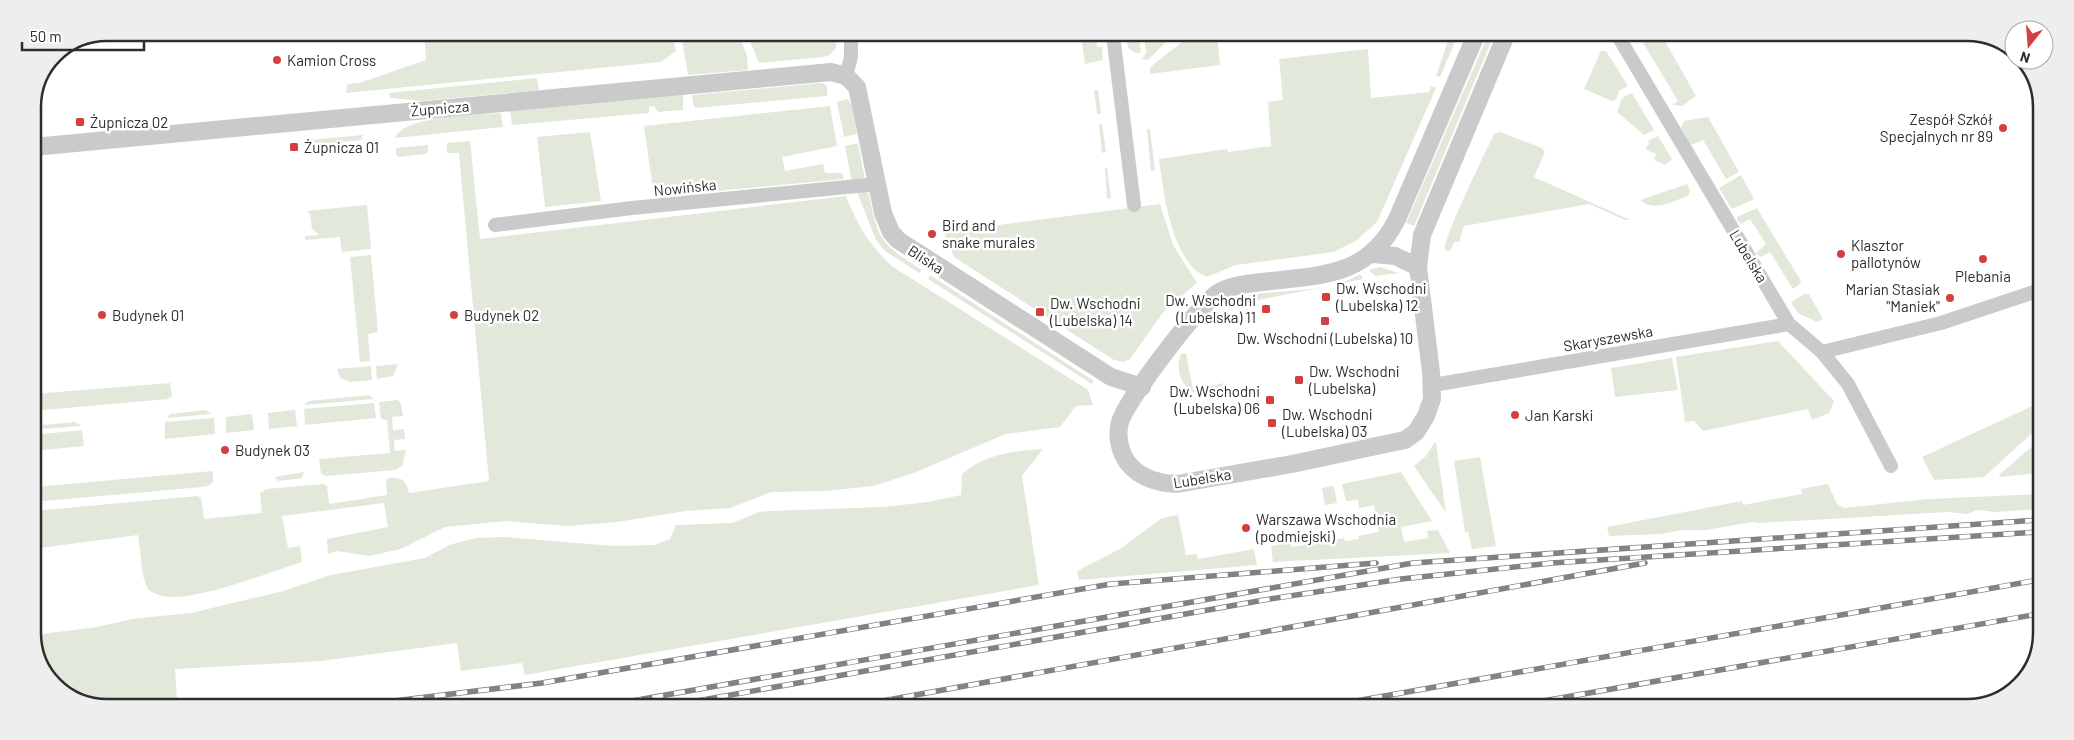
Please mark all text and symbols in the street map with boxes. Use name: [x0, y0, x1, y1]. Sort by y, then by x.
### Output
scale bar: [22, 20, 145, 52]
north arrow: [2004, 20, 2054, 70]
text: 50 m: [30, 27, 62, 45]
text: N: [2018, 48, 2032, 67]
place label: Kamion Cross: [287, 51, 376, 69]
marker: Kamion Cross: [271, 54, 283, 66]
street label: Żupnicza: [410, 96, 470, 120]
place label: Zespół Szkół Specjalnych nr 89: [1880, 110, 1993, 145]
place label: Żupnicza 02: [90, 113, 168, 131]
marker: Żupnicza 02: [74, 116, 86, 128]
marker: Zespół Szkół Specjalnych nr 89: [1997, 122, 2009, 134]
place label: Żupnicza 01: [304, 138, 379, 156]
marker: Żupnicza 01: [288, 141, 300, 153]
street label: Nowińska: [653, 175, 717, 199]
place label: Bird and snake murales: [942, 216, 1035, 251]
street label: Lubelska: [1726, 226, 1772, 286]
marker: Bird and snake murales: [926, 228, 938, 240]
place label: Klasztor pallotynów: [1851, 236, 1921, 271]
street label: Bliska: [905, 241, 947, 277]
marker: Klasztor pallotynów: [1835, 248, 1847, 260]
marker: Plebania: [1977, 253, 1989, 265]
place label: Plebania: [1955, 267, 2011, 285]
place label: Dw. Wschodni (Lubelska) 12: [1335, 279, 1427, 314]
place label: Marian Stasiak "Maniek": [1845, 280, 1940, 315]
place label: Dw. Wschodni (Lubelska) 11: [1165, 291, 1256, 326]
marker: Dw. Wschodni (Lubelska) 12: [1320, 291, 1332, 303]
marker: Marian Stasiak "Maniek": [1944, 292, 1956, 304]
place label: Dw. Wschodni (Lubelska) 14: [1049, 294, 1141, 329]
marker: Dw. Wschodni (Lubelska) 11: [1260, 303, 1272, 315]
place label: Budynek 01: [112, 306, 184, 324]
place label: Budynek 02: [464, 306, 539, 324]
marker: Dw. Wschodni (Lubelska) 14: [1034, 306, 1046, 318]
marker: Budynek 01: [96, 309, 108, 321]
marker: Budynek 02: [448, 309, 460, 321]
marker: Dw. Wschodni (Lubelska) 10: [1319, 315, 1331, 327]
street label: Skaryszewska: [1562, 321, 1654, 355]
place label: Dw. Wschodni (Lubelska) 10: [1237, 329, 1413, 347]
place label: Dw. Wschodni (Lubelska): [1308, 362, 1400, 397]
marker: Dw. Wschodni (Lubelska): [1293, 374, 1305, 386]
place label: Dw. Wschodni (Lubelska) 06: [1169, 382, 1260, 417]
marker: Dw. Wschodni (Lubelska) 06: [1264, 394, 1276, 406]
place label: Dw. Wschodni (Lubelska) 03: [1281, 405, 1373, 440]
place label: Jan Karski: [1525, 406, 1593, 424]
marker: Jan Karski: [1509, 409, 1521, 421]
marker: Dw. Wschodni (Lubelska) 03: [1266, 417, 1278, 429]
place label: Budynek 03: [235, 441, 310, 459]
marker: Budynek 03: [219, 444, 231, 456]
street label: Lubelska: [1172, 465, 1232, 491]
place label: Warszawa Wschodnia (podmiejski): [1255, 510, 1396, 545]
marker: Warszawa Wschodnia (podmiejski): [1240, 522, 1252, 534]

